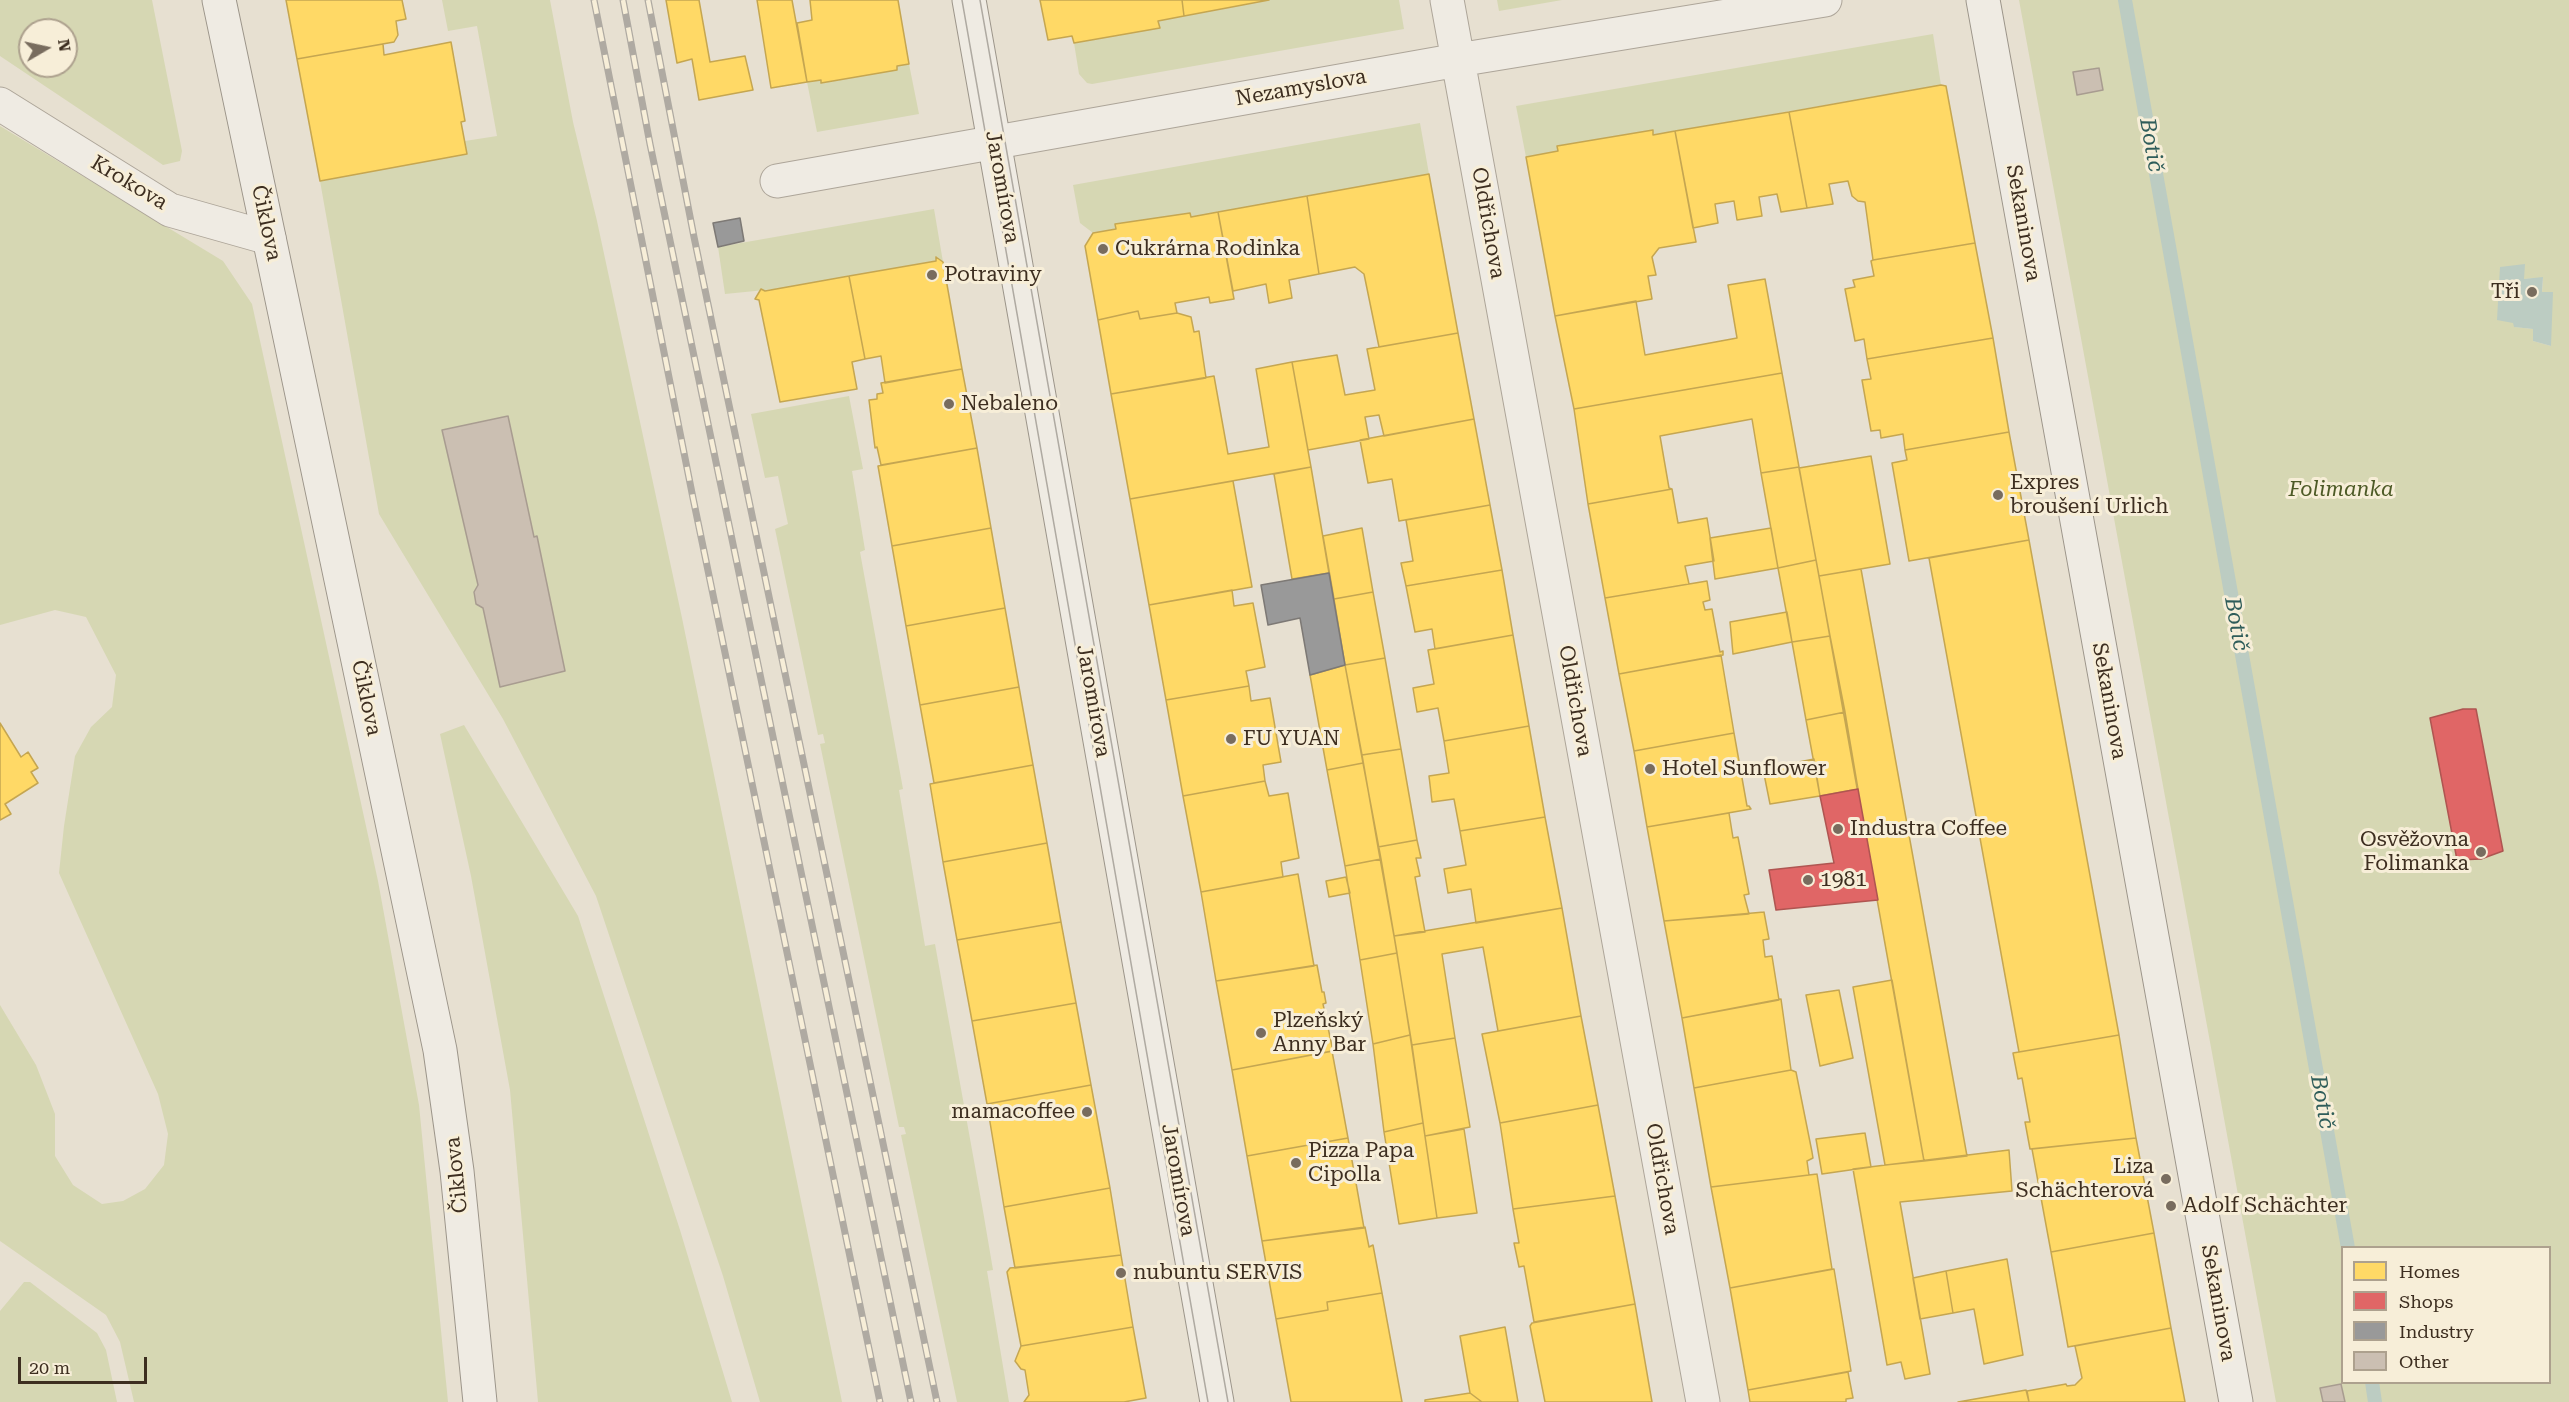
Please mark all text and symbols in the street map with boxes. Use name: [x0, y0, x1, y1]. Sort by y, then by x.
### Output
north arrow: [18, 18, 78, 78]
text: N: [54, 38, 75, 53]
street label: Nezamyslova: [1234, 64, 1368, 112]
water label: Botič: [2133, 116, 2169, 174]
street label: Jaromírova: [980, 129, 1024, 245]
street label: Krokova: [86, 150, 172, 216]
street label: Sekaninova: [2000, 163, 2046, 283]
street label: Oldřichova: [1466, 165, 1510, 281]
street label: Čiklova: [246, 183, 286, 263]
place label: Cukrárna Rodinka: [1115, 236, 1300, 262]
marker: Cukrárna Rodinka: [1096, 242, 1110, 256]
place label: Potraviny: [944, 262, 1042, 288]
marker: Potraviny: [925, 268, 939, 282]
place label: Tři: [2491, 279, 2520, 305]
marker: Tři: [2525, 285, 2539, 299]
place label: Nebaleno: [961, 391, 1058, 417]
marker: Nebaleno: [942, 397, 956, 411]
place label: Expres broušení Urlich: [2010, 470, 2168, 520]
park label: Folimanka: [2288, 477, 2394, 503]
marker: Expres broušení Urlich: [1991, 488, 2005, 502]
water label: Botič: [2218, 595, 2254, 653]
street label: Sekaninova: [2086, 641, 2132, 761]
street label: Jaromírova: [1071, 643, 1115, 759]
street label: Oldřichova: [1553, 643, 1597, 759]
street label: Čiklova: [346, 658, 386, 738]
place label: FU YUAN: [1243, 726, 1340, 752]
marker: FU YUAN: [1224, 732, 1238, 746]
place label: Hotel Sunflower: [1662, 756, 1826, 782]
marker: Hotel Sunflower: [1643, 762, 1657, 776]
place label: Industra Coffee: [1850, 816, 2007, 842]
marker: Industra Coffee: [1831, 822, 1845, 836]
place label: Osvěžovna Folimanka: [2360, 827, 2469, 877]
marker: Osvěžovna Folimanka: [2474, 845, 2488, 859]
place label: 1981: [1820, 867, 1867, 893]
marker: 1981: [1801, 873, 1815, 887]
place label: Plzeňský Anny Bar: [1273, 1008, 1366, 1058]
marker: Plzeňský Anny Bar: [1254, 1026, 1268, 1040]
water label: Botič: [2304, 1073, 2340, 1131]
place label: mamacoffee: [951, 1099, 1075, 1125]
marker: mamacoffee: [1080, 1105, 1094, 1119]
street label: Oldřichova: [1640, 1121, 1684, 1237]
street label: Jaromírova: [1156, 1122, 1200, 1238]
street label: Čiklova: [440, 1135, 474, 1215]
place label: Pizza Papa Cipolla: [1308, 1138, 1414, 1188]
place label: Liza Schӓchterová: [2015, 1154, 2154, 1204]
marker: Pizza Papa Cipolla: [1289, 1156, 1303, 1170]
marker: Liza Schӓchterová: [2159, 1172, 2173, 1186]
place label: Adolf Schӓchter: [2183, 1193, 2347, 1219]
marker: Adolf Schӓchter: [2164, 1199, 2178, 1213]
street label: Sekaninova: [2195, 1243, 2241, 1363]
legend: [2341, 1246, 2551, 1384]
place label: nubuntu SERVIS: [1133, 1260, 1302, 1286]
text: Homes: [2399, 1261, 2460, 1282]
marker: nubuntu SERVIS: [1114, 1266, 1128, 1280]
text: Shops: [2399, 1291, 2453, 1312]
text: Industry: [2399, 1321, 2474, 1342]
scale bar: [21, 1345, 150, 1383]
text: Other: [2399, 1351, 2449, 1372]
text: 20 m: [29, 1357, 70, 1378]

